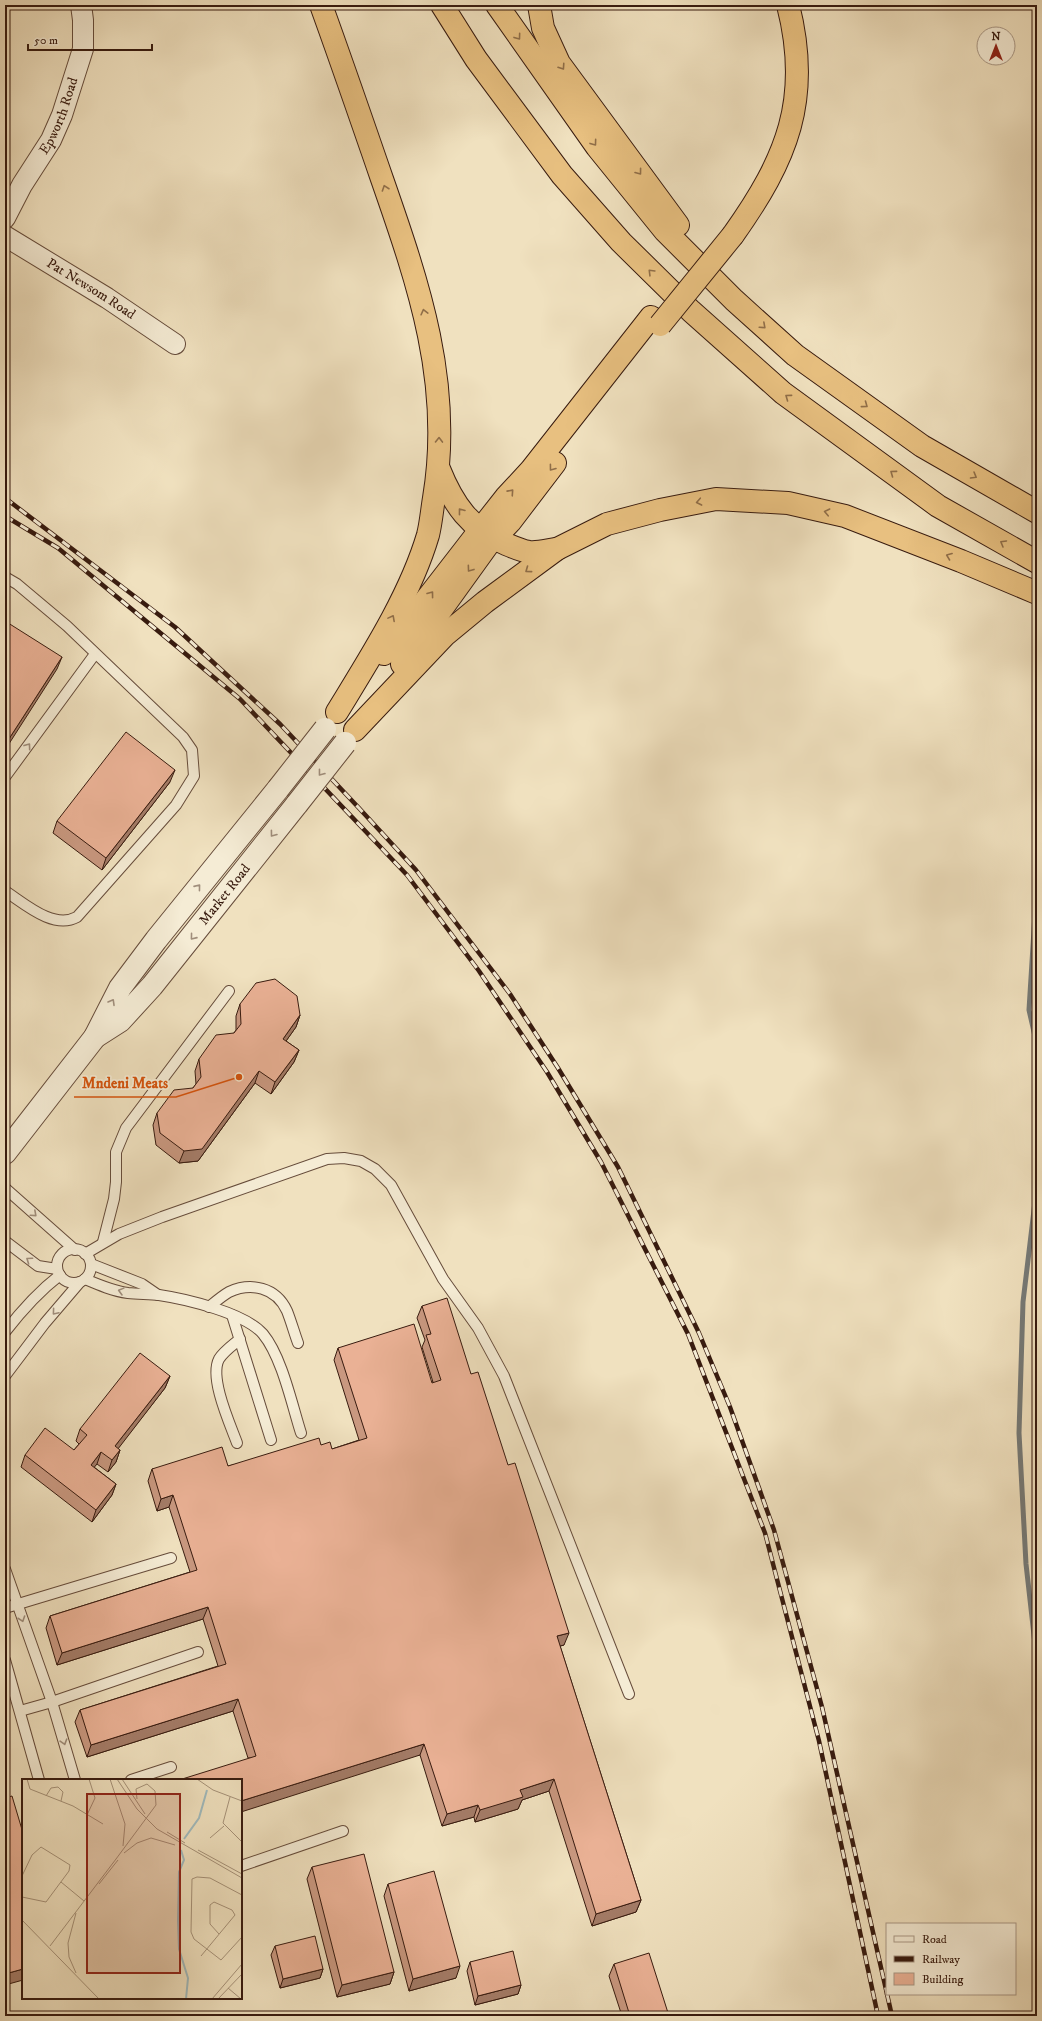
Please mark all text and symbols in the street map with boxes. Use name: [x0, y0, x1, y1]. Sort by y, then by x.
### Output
scale bar: [28, 26, 152, 52]
north arrow: [976, 26, 1016, 66]
text: N: [991, 30, 1001, 44]
text: 50 m: [34, 33, 58, 48]
one-way arrow: [513, 33, 520, 40]
one-way arrow: [558, 63, 565, 70]
street label: Epworth Road: [35, 75, 82, 158]
one-way arrow: [589, 139, 597, 146]
one-way arrow: [634, 168, 642, 175]
one-way arrow: [382, 184, 390, 191]
street label: Pat Newsom Road: [43, 254, 139, 324]
one-way arrow: [648, 269, 656, 277]
one-way arrow: [420, 309, 428, 315]
one-way arrow: [758, 321, 765, 328]
one-way arrow: [786, 395, 793, 402]
one-way arrow: [861, 400, 868, 407]
one-way arrow: [435, 437, 443, 443]
one-way arrow: [550, 463, 557, 470]
one-way arrow: [891, 471, 898, 478]
one-way arrow: [970, 471, 977, 478]
one-way arrow: [506, 489, 514, 497]
one-way arrow: [696, 498, 702, 506]
one-way arrow: [459, 508, 466, 515]
one-way arrow: [824, 508, 831, 516]
one-way arrow: [1000, 540, 1007, 547]
one-way arrow: [946, 553, 953, 561]
one-way arrow: [468, 564, 475, 571]
one-way arrow: [526, 565, 533, 572]
one-way arrow: [426, 591, 433, 598]
one-way arrow: [387, 615, 394, 622]
one-way arrow: [23, 743, 30, 750]
one-way arrow: [318, 769, 325, 776]
one-way arrow: [270, 830, 277, 837]
street label: Market Road: [195, 860, 255, 929]
one-way arrow: [194, 884, 201, 891]
one-way arrow: [190, 932, 197, 939]
one-way arrow: [107, 999, 114, 1006]
callout: Mndeni Meats: [74, 1070, 176, 1097]
text: Mndeni Meats: [82, 1074, 168, 1093]
one-way arrow: [29, 1209, 37, 1216]
one-way arrow: [26, 1257, 33, 1265]
one-way arrow: [118, 1287, 125, 1296]
one-way arrow: [52, 1307, 59, 1314]
one-way arrow: [18, 1615, 26, 1622]
one-way arrow: [59, 1738, 68, 1745]
inset map: [22, 1779, 242, 1999]
legend: [886, 1923, 1016, 1995]
text: Road: [922, 1932, 947, 1947]
text: Railway: [922, 1952, 960, 1967]
text: Building: [922, 1972, 963, 1987]

